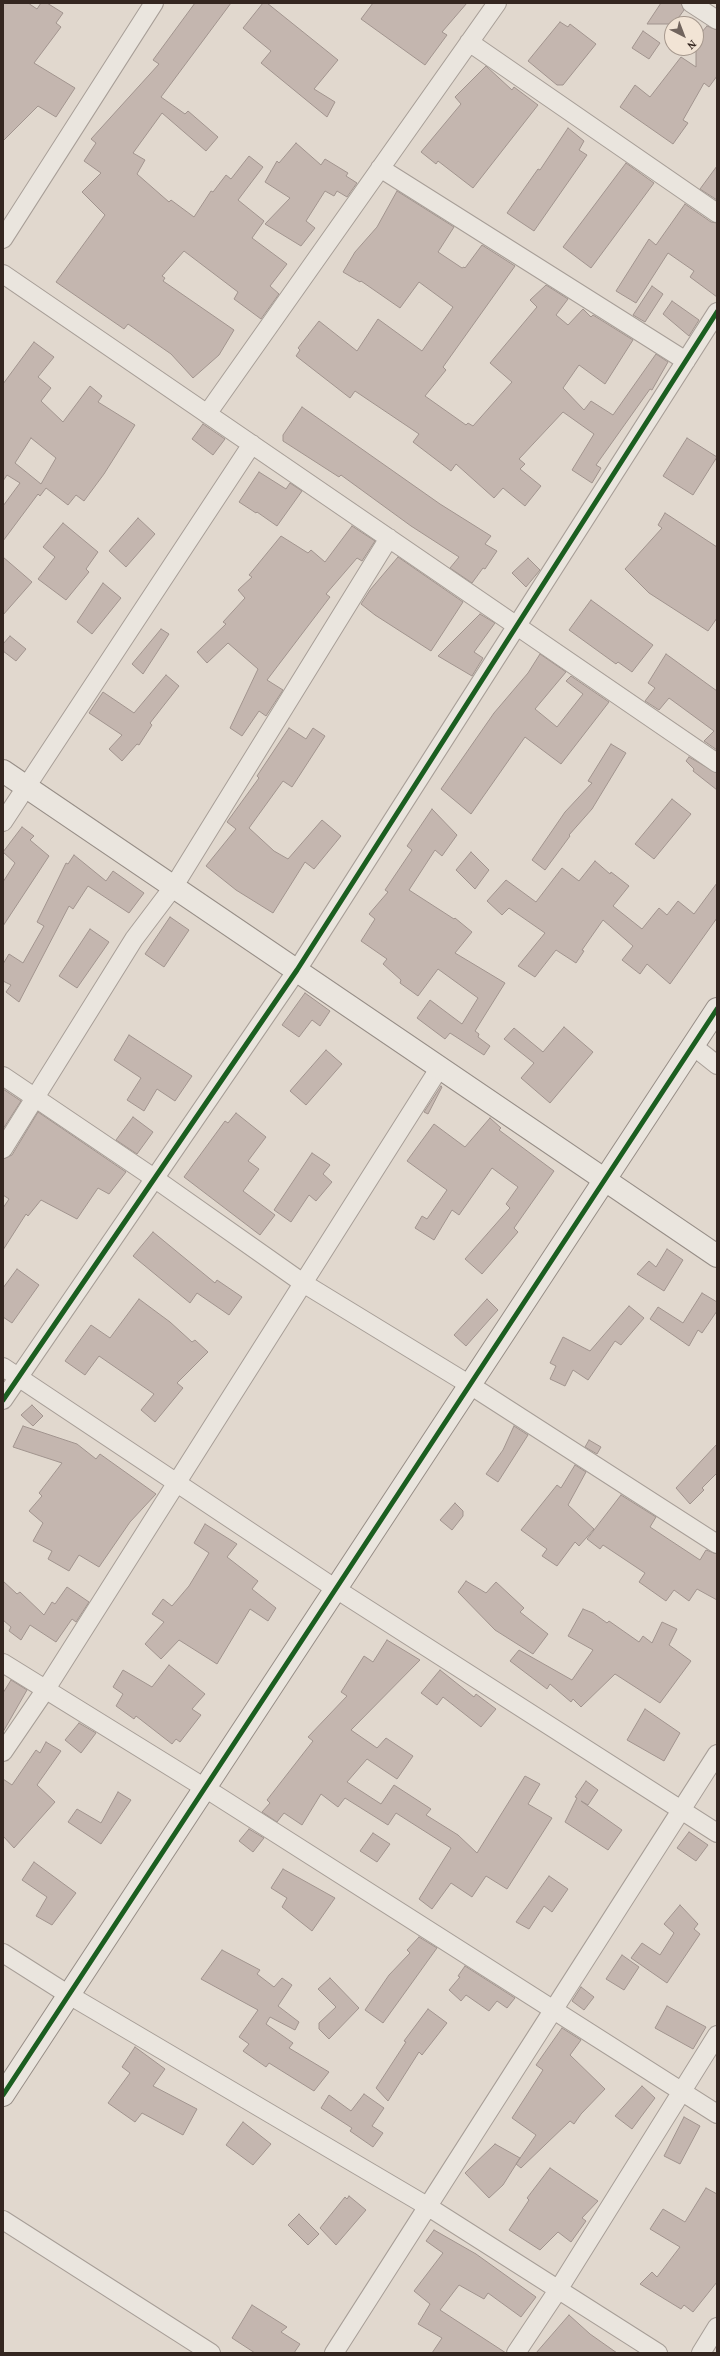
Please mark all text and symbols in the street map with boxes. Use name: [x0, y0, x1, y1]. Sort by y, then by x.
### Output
north arrow: [664, 16, 704, 56]
text: N: [684, 36, 700, 53]

